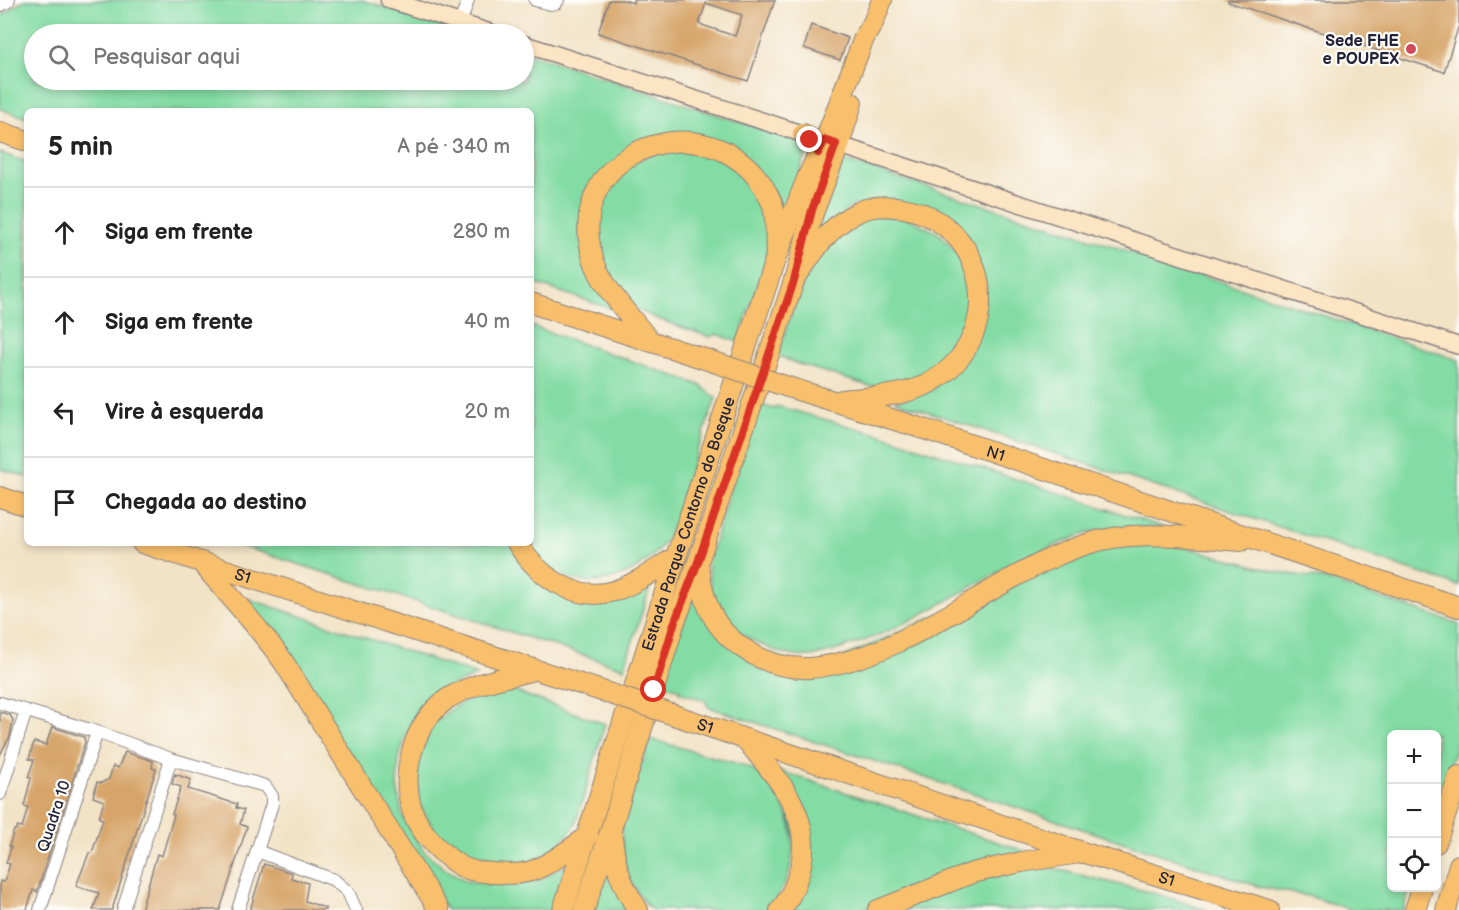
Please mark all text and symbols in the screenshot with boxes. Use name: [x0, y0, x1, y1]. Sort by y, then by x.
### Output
search box: [24, 24, 534, 90]
place label: Sede FHE e POUPEX: [1322, 32, 1400, 69]
icon: search: [45, 41, 78, 74]
marker: Sede FHE e POUPEX: [1404, 42, 1418, 56]
text: Pesquisar aqui: [93, 44, 240, 71]
route end: [796, 126, 822, 152]
text: 5 min: [48, 132, 113, 163]
text: A pé · 340 m: [398, 135, 510, 159]
icon: ahead: [48, 216, 81, 249]
text: Siga em frente: [105, 219, 253, 246]
text: 280 m: [453, 220, 510, 244]
icon: ahead: [48, 306, 81, 339]
text: Siga em frente: [105, 309, 253, 336]
text: 40 m: [464, 310, 510, 334]
street label: Estrada Parque Contorno do Bosque: [639, 394, 740, 653]
icon: left: [48, 396, 81, 429]
text: Vire à esquerda: [105, 399, 264, 426]
text: 20 m: [465, 400, 510, 424]
street label: N1: [984, 442, 1007, 466]
icon: arrive: [48, 486, 81, 519]
text: Chegada ao destino: [105, 489, 307, 516]
street label: S1: [232, 565, 253, 588]
route start: [640, 676, 666, 702]
street label: S1: [694, 715, 716, 739]
map controls: [1387, 730, 1441, 892]
button: +: [1387, 730, 1441, 784]
street label: Quadra 10: [34, 778, 75, 855]
button: −: [1387, 784, 1441, 838]
button: locate: [1387, 838, 1441, 892]
street label: S1: [1156, 868, 1177, 891]

